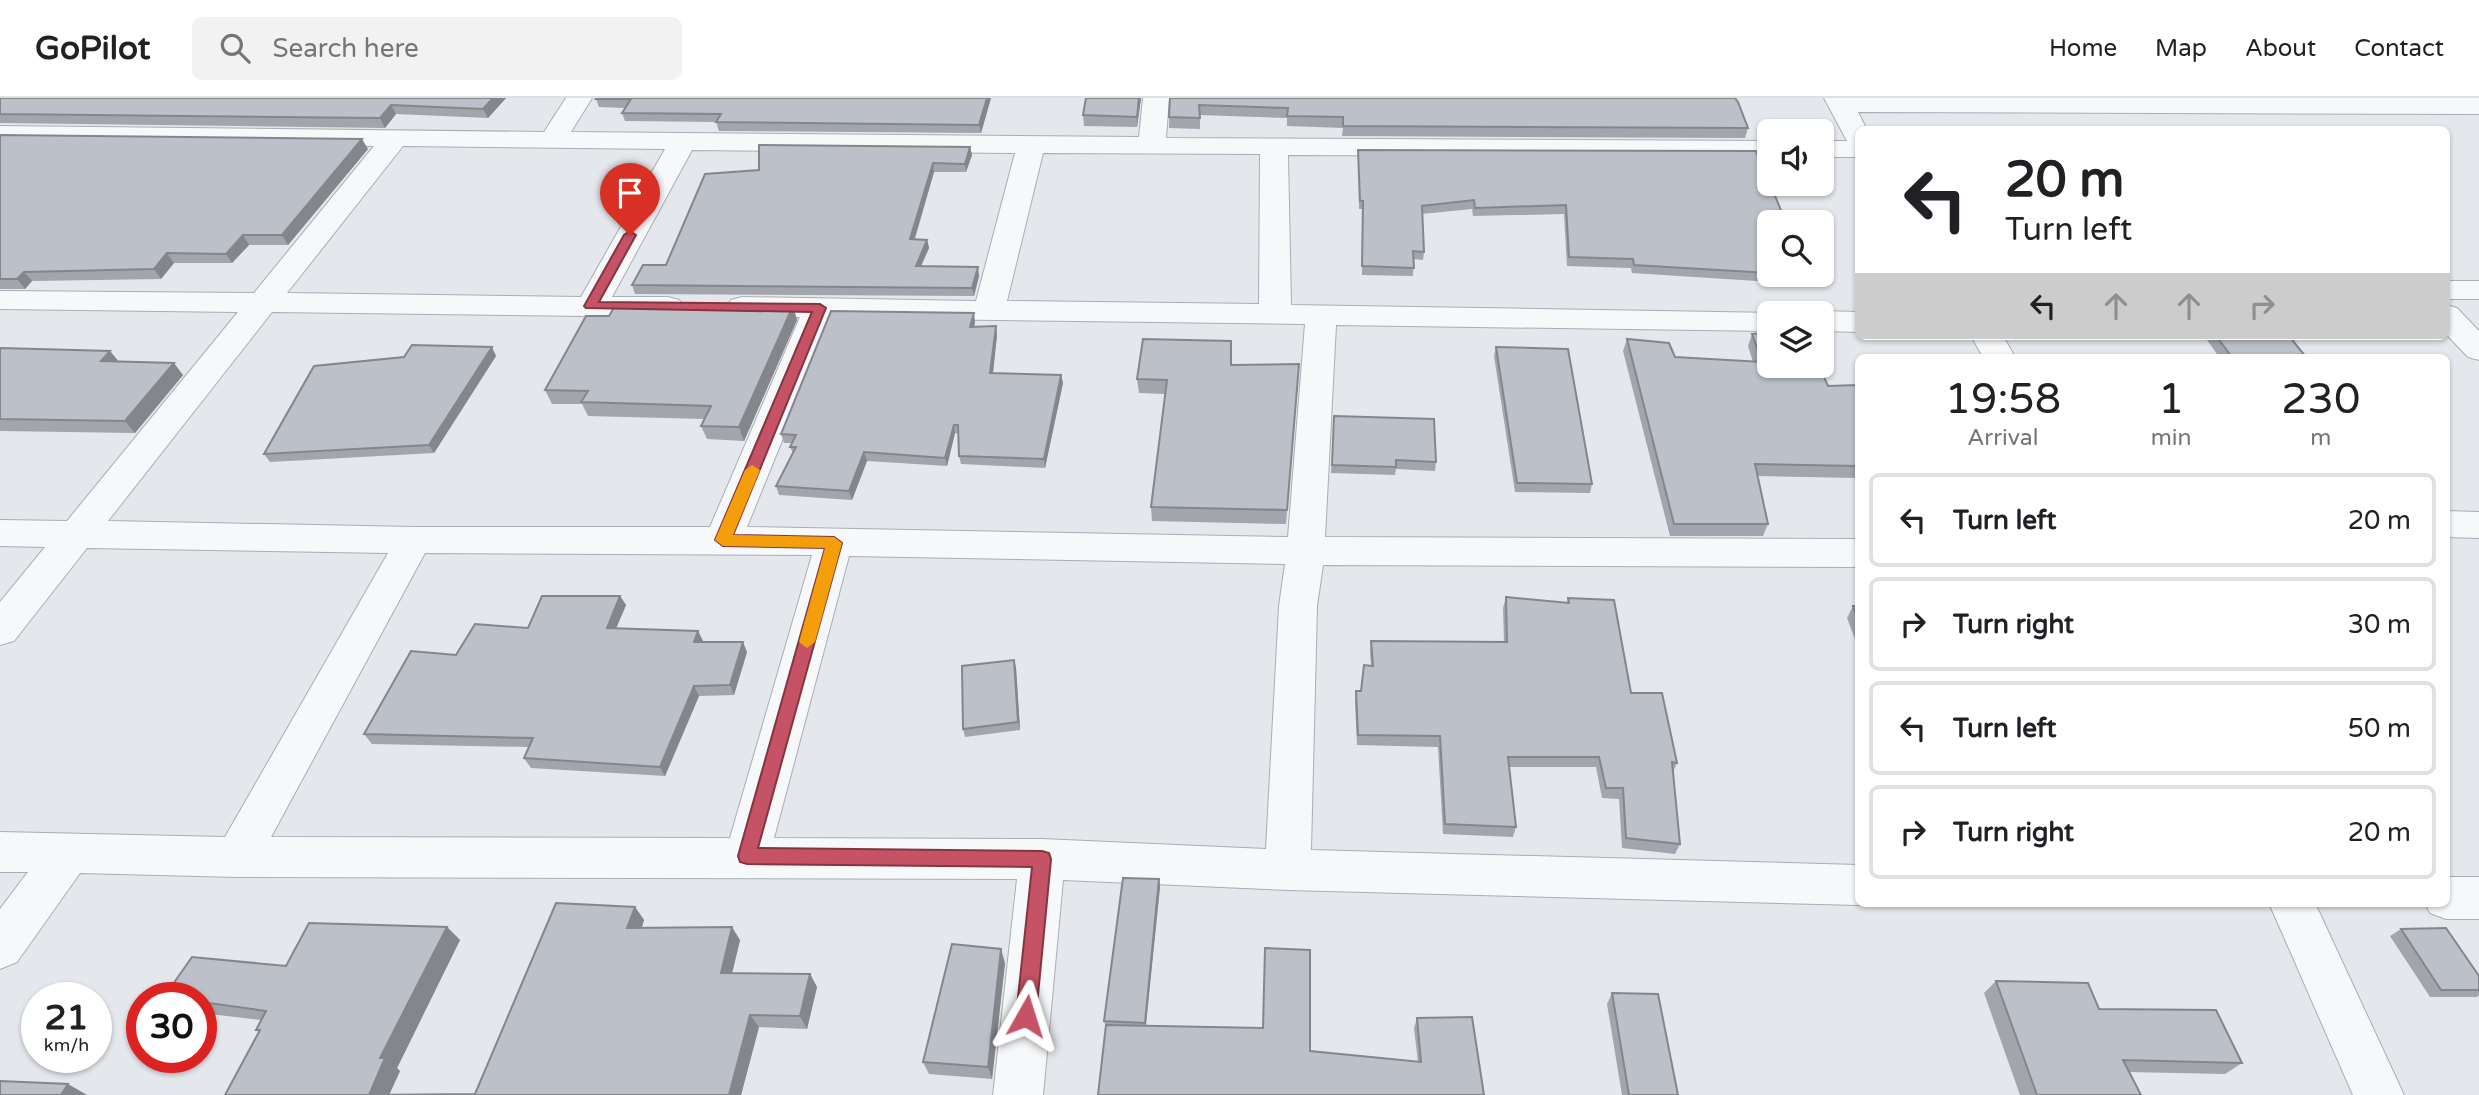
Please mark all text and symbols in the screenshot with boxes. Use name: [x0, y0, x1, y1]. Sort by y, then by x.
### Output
search box: [192, 17, 682, 80]
text: GoPilot: [35, 29, 150, 68]
icon: search: [216, 29, 254, 67]
text: Search here: [272, 33, 419, 64]
text: Home: [2049, 34, 2117, 63]
text: Map: [2155, 34, 2207, 63]
text: About: [2245, 34, 2316, 63]
text: Contact: [2354, 34, 2444, 63]
map controls: [1757, 119, 1834, 378]
button: sound: [1757, 119, 1834, 196]
text: 20 m: [2005, 151, 2124, 210]
icon: left: [1890, 154, 1981, 245]
pin: [600, 163, 660, 235]
icon: arrive: [611, 174, 649, 212]
button: search: [1757, 210, 1834, 287]
text: Turn left: [2005, 211, 2132, 249]
icon: left: [2024, 287, 2062, 325]
icon: ahead: [2097, 287, 2135, 325]
icon: ahead: [2170, 287, 2208, 325]
icon: right: [2243, 287, 2281, 325]
button: layers: [1757, 301, 1834, 378]
text: 19:58: [1945, 374, 2061, 425]
text: 1: [2158, 374, 2184, 425]
text: 230: [2281, 374, 2360, 425]
text: Arrival: [1967, 424, 2038, 452]
text: min: [2151, 424, 2192, 452]
text: m: [2310, 424, 2331, 452]
icon: left: [1894, 501, 1932, 539]
text: Turn left: [1953, 505, 2056, 536]
text: 20 m: [2348, 505, 2411, 536]
icon: right: [1894, 605, 1932, 643]
text: Turn right: [1953, 609, 2074, 640]
text: 30 m: [2348, 609, 2411, 640]
icon: left: [1894, 709, 1932, 747]
text: Turn left: [1953, 713, 2056, 744]
text: 50 m: [2348, 713, 2411, 744]
icon: right: [1894, 813, 1932, 851]
text: Turn right: [1953, 817, 2074, 848]
text: 20 m: [2348, 817, 2411, 848]
position arrow: [989, 979, 1063, 1053]
speed limit sign: 30: [126, 982, 217, 1073]
text: 21: [45, 997, 88, 1039]
text: km/h: [44, 1034, 89, 1056]

